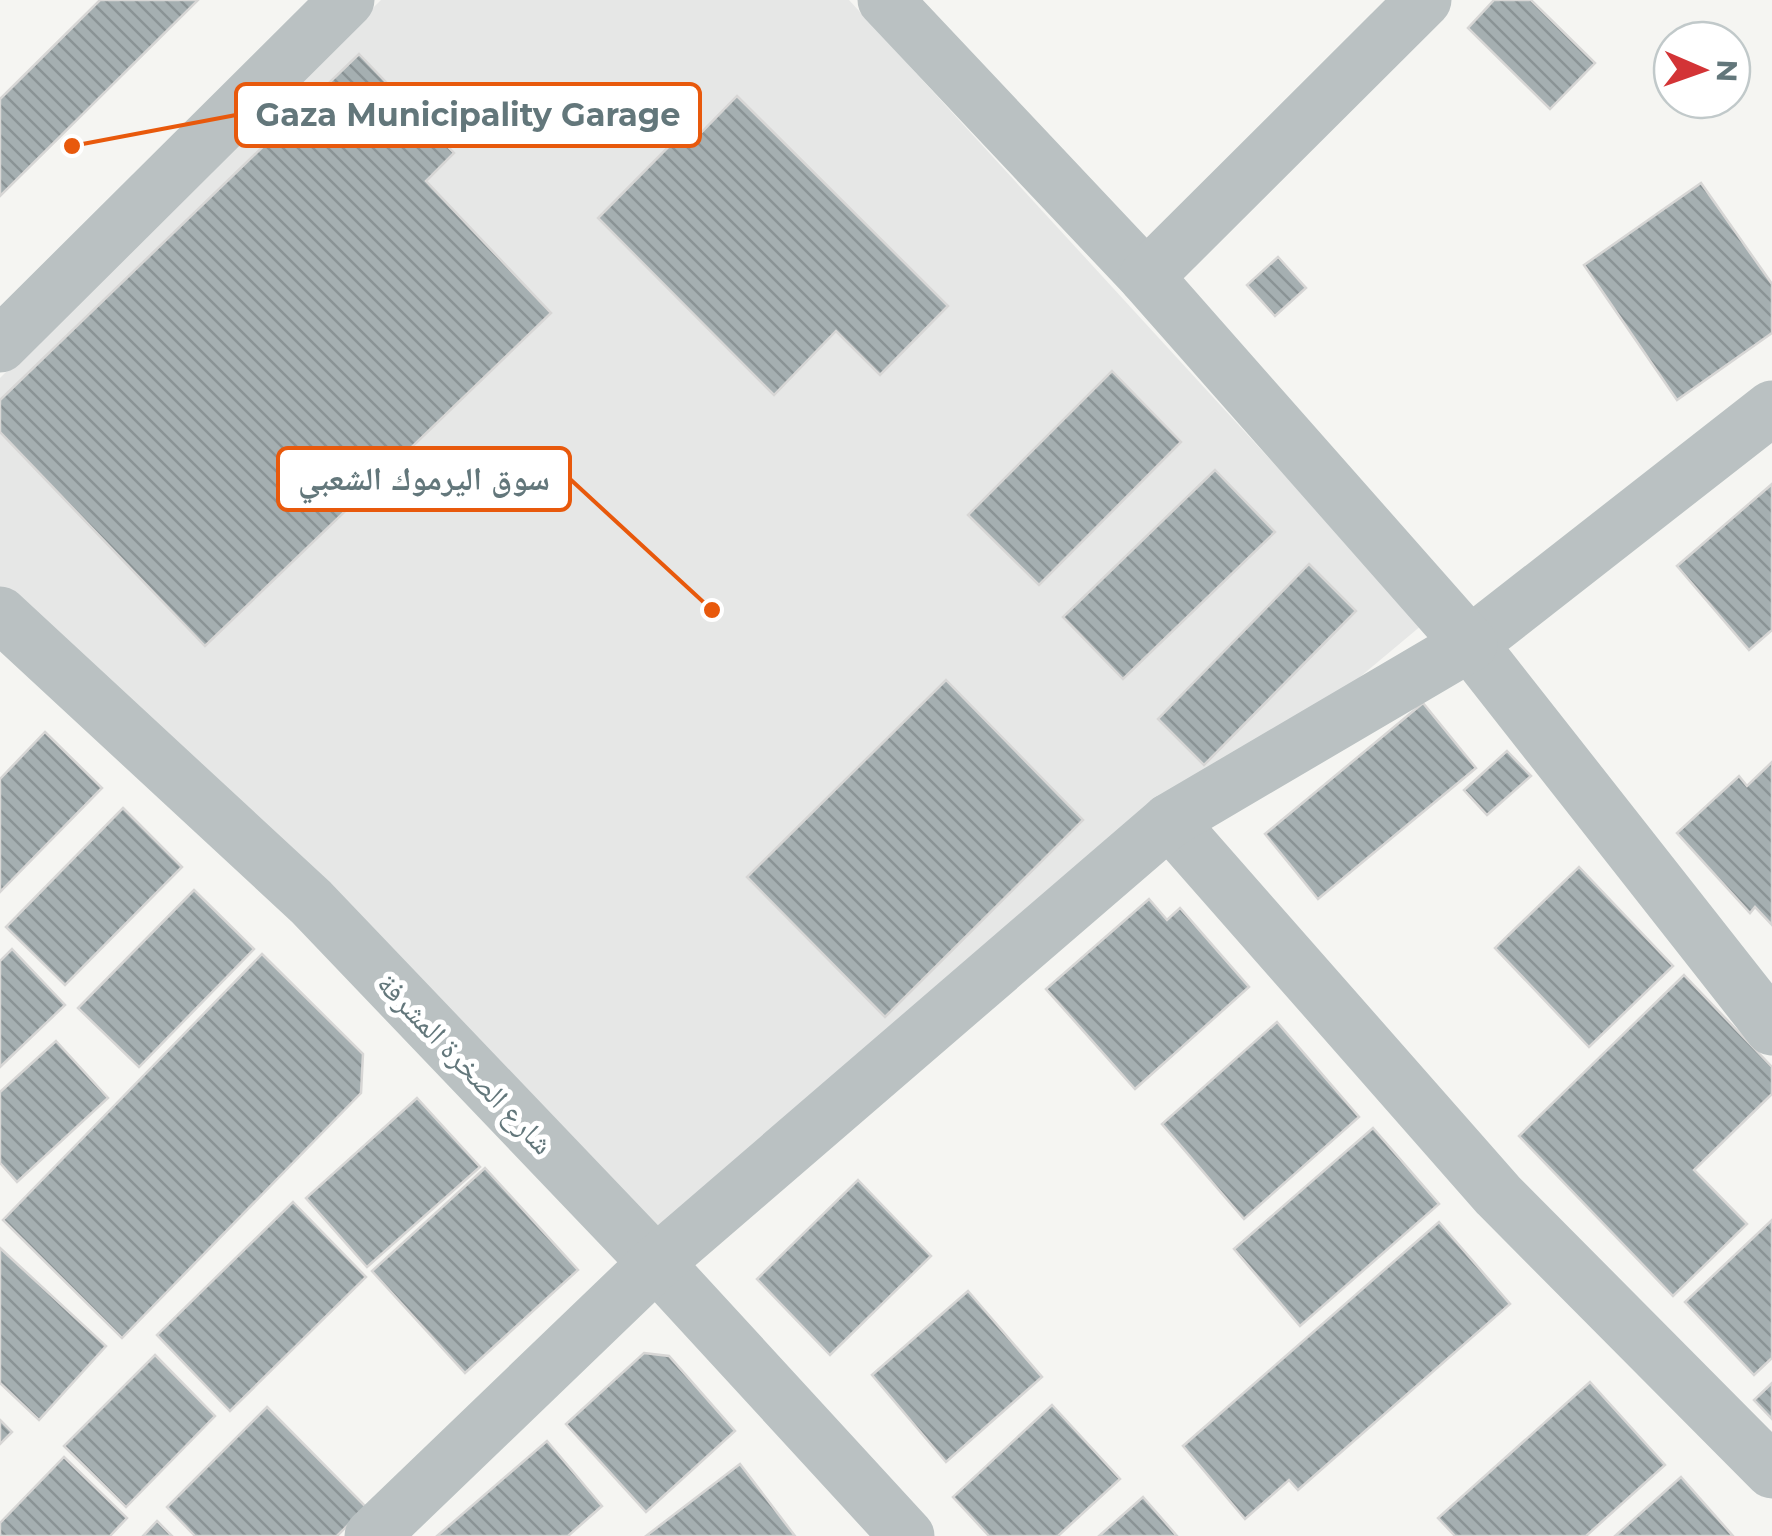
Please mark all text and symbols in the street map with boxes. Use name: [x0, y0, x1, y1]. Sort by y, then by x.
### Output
north arrow: [1652, 20, 1752, 120]
text: N: [1710, 59, 1744, 83]
callout: Gaza Municipality Garage: [236, 84, 700, 146]
text: Gaza Municipality Garage: [256, 95, 680, 134]
callout: سوق اليرموك الشعبي: [278, 448, 570, 510]
text: سوق اليرموك الشعبي: [298, 459, 550, 504]
street label: شارع الصخرة المشرفة: [369, 965, 561, 1163]

